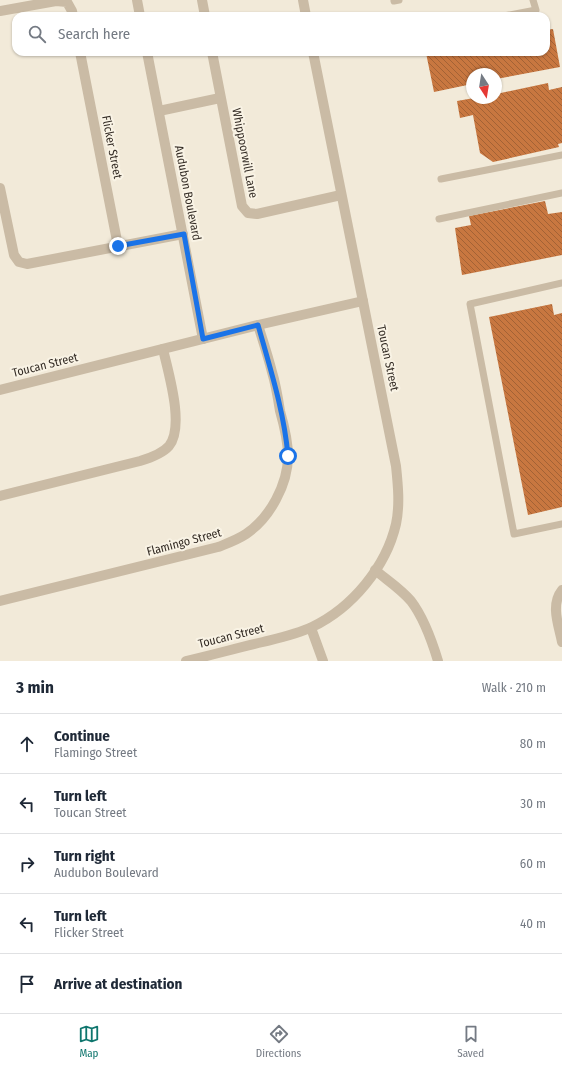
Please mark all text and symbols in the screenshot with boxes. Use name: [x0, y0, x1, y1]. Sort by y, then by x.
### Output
search box: [12, 12, 550, 56]
icon: search: [26, 23, 48, 45]
text: Search here: [58, 25, 130, 43]
north arrow: [466, 68, 502, 104]
street label: Whippoorwill Lane: [229, 107, 261, 199]
street label: Flicker Street: [99, 114, 125, 180]
street label: Audubon Boulevard: [172, 144, 204, 242]
route end: [109, 237, 127, 255]
street label: Toucan Street: [374, 324, 402, 392]
street label: Toucan Street: [11, 350, 79, 380]
route start: [279, 447, 297, 465]
street label: Flamingo Street: [145, 525, 223, 559]
street label: Toucan Street: [197, 621, 265, 651]
text: 3 min: [16, 677, 54, 698]
text: Walk · 210 m: [482, 680, 546, 695]
text: Continue: [54, 727, 110, 745]
icon: ahead: [16, 733, 38, 755]
text: 80 m: [520, 736, 546, 751]
text: Flamingo Street: [54, 745, 137, 760]
text: Turn left: [54, 787, 107, 805]
icon: left: [16, 793, 38, 815]
text: 30 m: [520, 796, 546, 811]
text: Toucan Street: [54, 805, 127, 820]
text: Turn right: [54, 847, 115, 865]
icon: right: [16, 853, 38, 875]
text: 60 m: [520, 856, 546, 871]
text: Audubon Boulevard: [54, 865, 159, 880]
text: Turn left: [54, 907, 107, 925]
icon: left: [16, 913, 38, 935]
text: 40 m: [520, 916, 546, 931]
text: Flicker Street: [54, 925, 124, 940]
icon: arrive: [16, 973, 38, 995]
text: Arrive at destination: [54, 975, 182, 993]
tab: Map: [78, 1023, 100, 1060]
tab: Directions: [256, 1023, 301, 1060]
tab: Saved: [457, 1023, 484, 1060]

